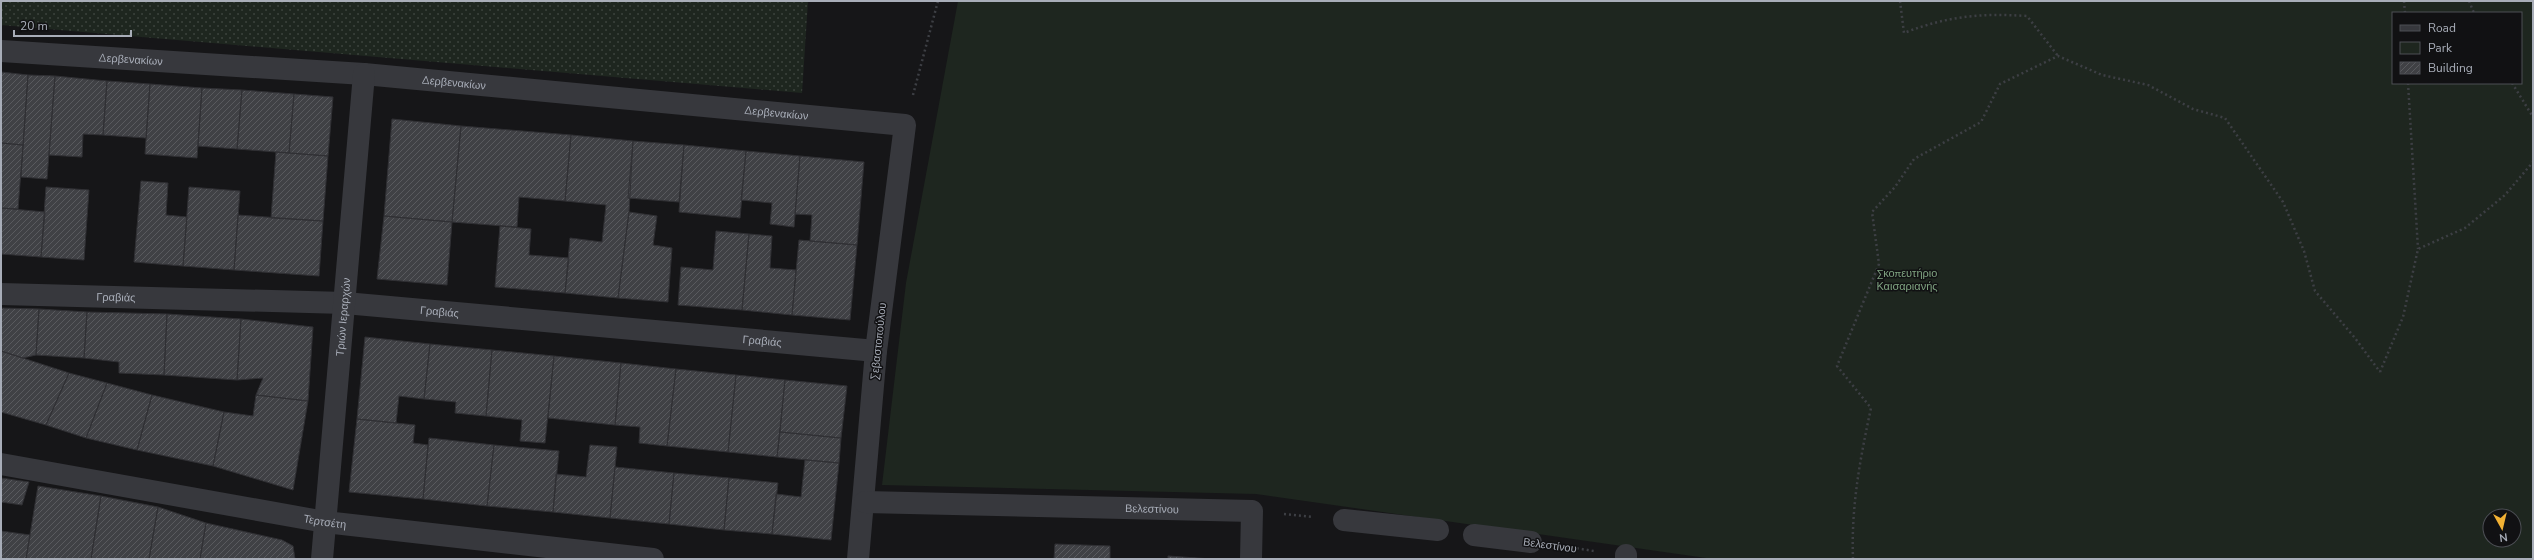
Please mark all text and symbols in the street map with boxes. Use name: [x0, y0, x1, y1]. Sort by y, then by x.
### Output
scale bar: [14, 12, 131, 38]
legend: [2392, 12, 2522, 84]
text: 20 m: [20, 18, 48, 34]
text: Road: [2428, 20, 2456, 36]
text: Park: [2428, 40, 2453, 56]
street label: Δερβενακίων: [98, 50, 164, 69]
text: Building: [2428, 60, 2473, 76]
street label: Δερβενακίων: [421, 72, 487, 94]
street label: Δερβενακίων: [744, 103, 810, 124]
park label: Σκοπευτήριο Καισαριανής: [1876, 266, 1938, 294]
street label: Τριών Ιεραρχών: [333, 277, 354, 357]
street label: Γραβιάς: [96, 289, 136, 306]
street label: Σεβαστοπούλου: [867, 302, 890, 380]
street label: Γραβιάς: [419, 303, 460, 321]
street label: Γραβιάς: [742, 332, 782, 350]
street label: Βελεστίνου: [1125, 501, 1179, 517]
north arrow: [2482, 508, 2522, 548]
street label: Τερτσέτη: [302, 511, 347, 532]
text: N: [2498, 529, 2508, 545]
street label: Βελεστίνου: [1522, 534, 1578, 557]

